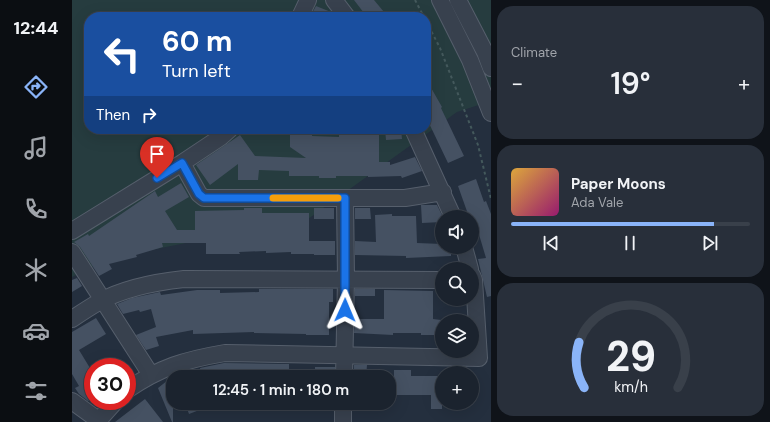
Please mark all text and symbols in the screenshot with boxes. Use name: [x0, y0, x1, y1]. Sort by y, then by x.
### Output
text: 12:44: [14, 16, 58, 40]
text: 60 m: [162, 23, 232, 60]
icon: left: [96, 28, 148, 80]
text: Climate: [511, 44, 557, 61]
text: Turn left: [162, 59, 231, 83]
text: 19°: [610, 64, 651, 103]
text: −: [511, 69, 523, 98]
text: +: [738, 69, 750, 98]
icon: directions: [22, 73, 50, 101]
icon: right: [138, 104, 160, 126]
text: Then: [96, 105, 130, 125]
icon: music: [22, 134, 50, 162]
pin: [140, 137, 174, 178]
icon: arrive: [146, 143, 168, 165]
text: Paper Moons: [571, 174, 666, 194]
text: Ada Vale: [571, 194, 623, 211]
icon: phone: [22, 195, 50, 223]
map controls: [435, 210, 479, 410]
button: sound: [435, 210, 479, 254]
icon: previous: [540, 232, 562, 254]
icon: pause: [619, 232, 641, 254]
icon: next: [699, 232, 721, 254]
icon: climate: [22, 256, 50, 284]
button: search: [435, 262, 479, 306]
position arrow: [324, 289, 366, 331]
button: layers: [435, 314, 479, 358]
icon: car: [22, 317, 50, 345]
text: 29: [605, 329, 656, 383]
speed limit sign: 30: [84, 358, 136, 410]
button: +: [435, 366, 479, 410]
icon: filters: [22, 377, 50, 405]
text: km/h: [614, 377, 647, 395]
text: 12:45 · 1 min · 180 m: [213, 380, 349, 400]

